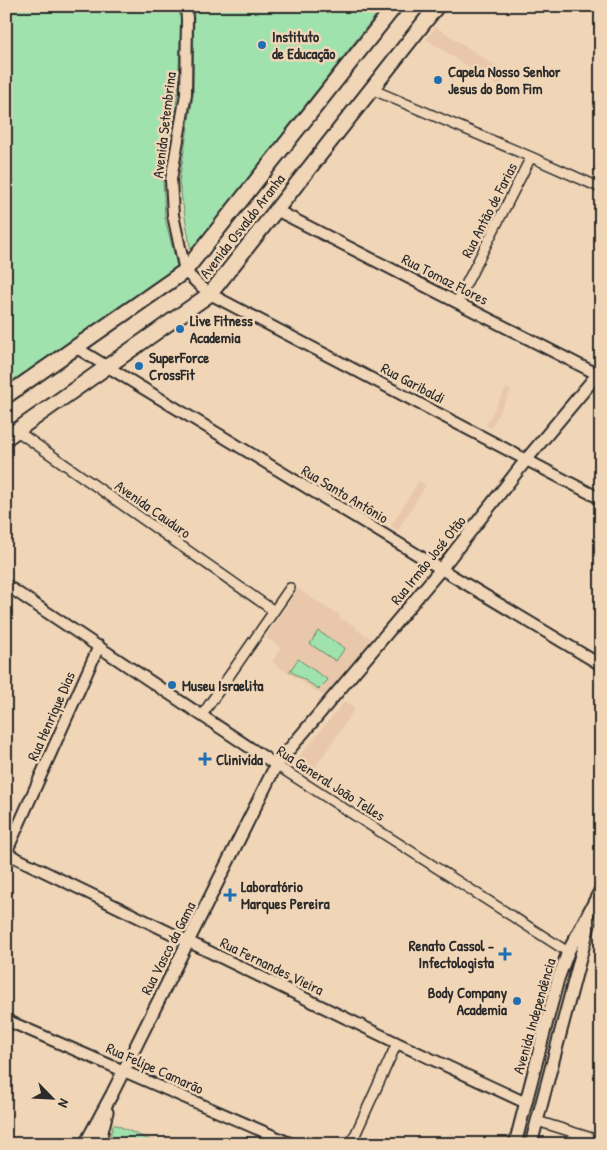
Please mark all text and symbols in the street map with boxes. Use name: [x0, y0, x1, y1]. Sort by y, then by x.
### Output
place label: Instituto de Educação: [272, 26, 335, 64]
marker: Instituto de Educação: [256, 39, 268, 51]
place label: Capela Nosso Senhor Jesus do Bom Fim: [448, 61, 561, 99]
street label: Avenida Setembrina: [147, 71, 181, 179]
marker: Capela Nosso Senhor Jesus do Bom Fim: [432, 74, 444, 86]
street label: Rua Antão de Farias: [456, 159, 522, 261]
street label: Avenida Osvaldo Aranha: [194, 169, 290, 283]
street label: Rua Tomaz Flores: [398, 248, 492, 310]
place label: Live Fitness Academia: [190, 310, 253, 348]
marker: Live Fitness Academia: [174, 323, 186, 335]
place label: SuperForce CrossFit: [149, 347, 209, 385]
street label: Rua Garibaldi: [377, 357, 449, 409]
marker: SuperForce CrossFit: [133, 360, 145, 372]
street label: Rua Santo Antônio: [298, 460, 392, 528]
street label: Avenida Cauduro: [111, 475, 195, 543]
street label: Rua Irmão José Otão: [385, 511, 471, 609]
street label: Rua Henrique Dias: [22, 668, 80, 764]
place label: Museu Israelita: [182, 675, 264, 696]
marker: Museu Israelita: [166, 679, 178, 691]
street label: Rua General João Telles: [273, 740, 389, 826]
place label: Clinivida: [216, 749, 263, 770]
marker: Clinivida: [198, 752, 212, 766]
place label: Laboratório Marques Pereira: [241, 876, 330, 915]
marker: Laboratório Marques Pereira: [223, 888, 237, 902]
street label: Rua Vasco da Gama: [136, 898, 201, 998]
street label: Rua Fernandes Vieira: [217, 932, 327, 1000]
place label: Renato Cassol - Infectologista: [409, 935, 494, 974]
marker: Renato Cassol - Infectologista: [498, 947, 512, 961]
street label: Avenida Independência: [507, 956, 561, 1076]
place label: Body Company Academia: [428, 982, 508, 1020]
marker: Body Company Academia: [511, 995, 523, 1007]
street label: Rua Felipe Camarão: [103, 1037, 207, 1099]
north arrow: [28, 1072, 78, 1122]
text: N: [54, 1096, 75, 1111]

